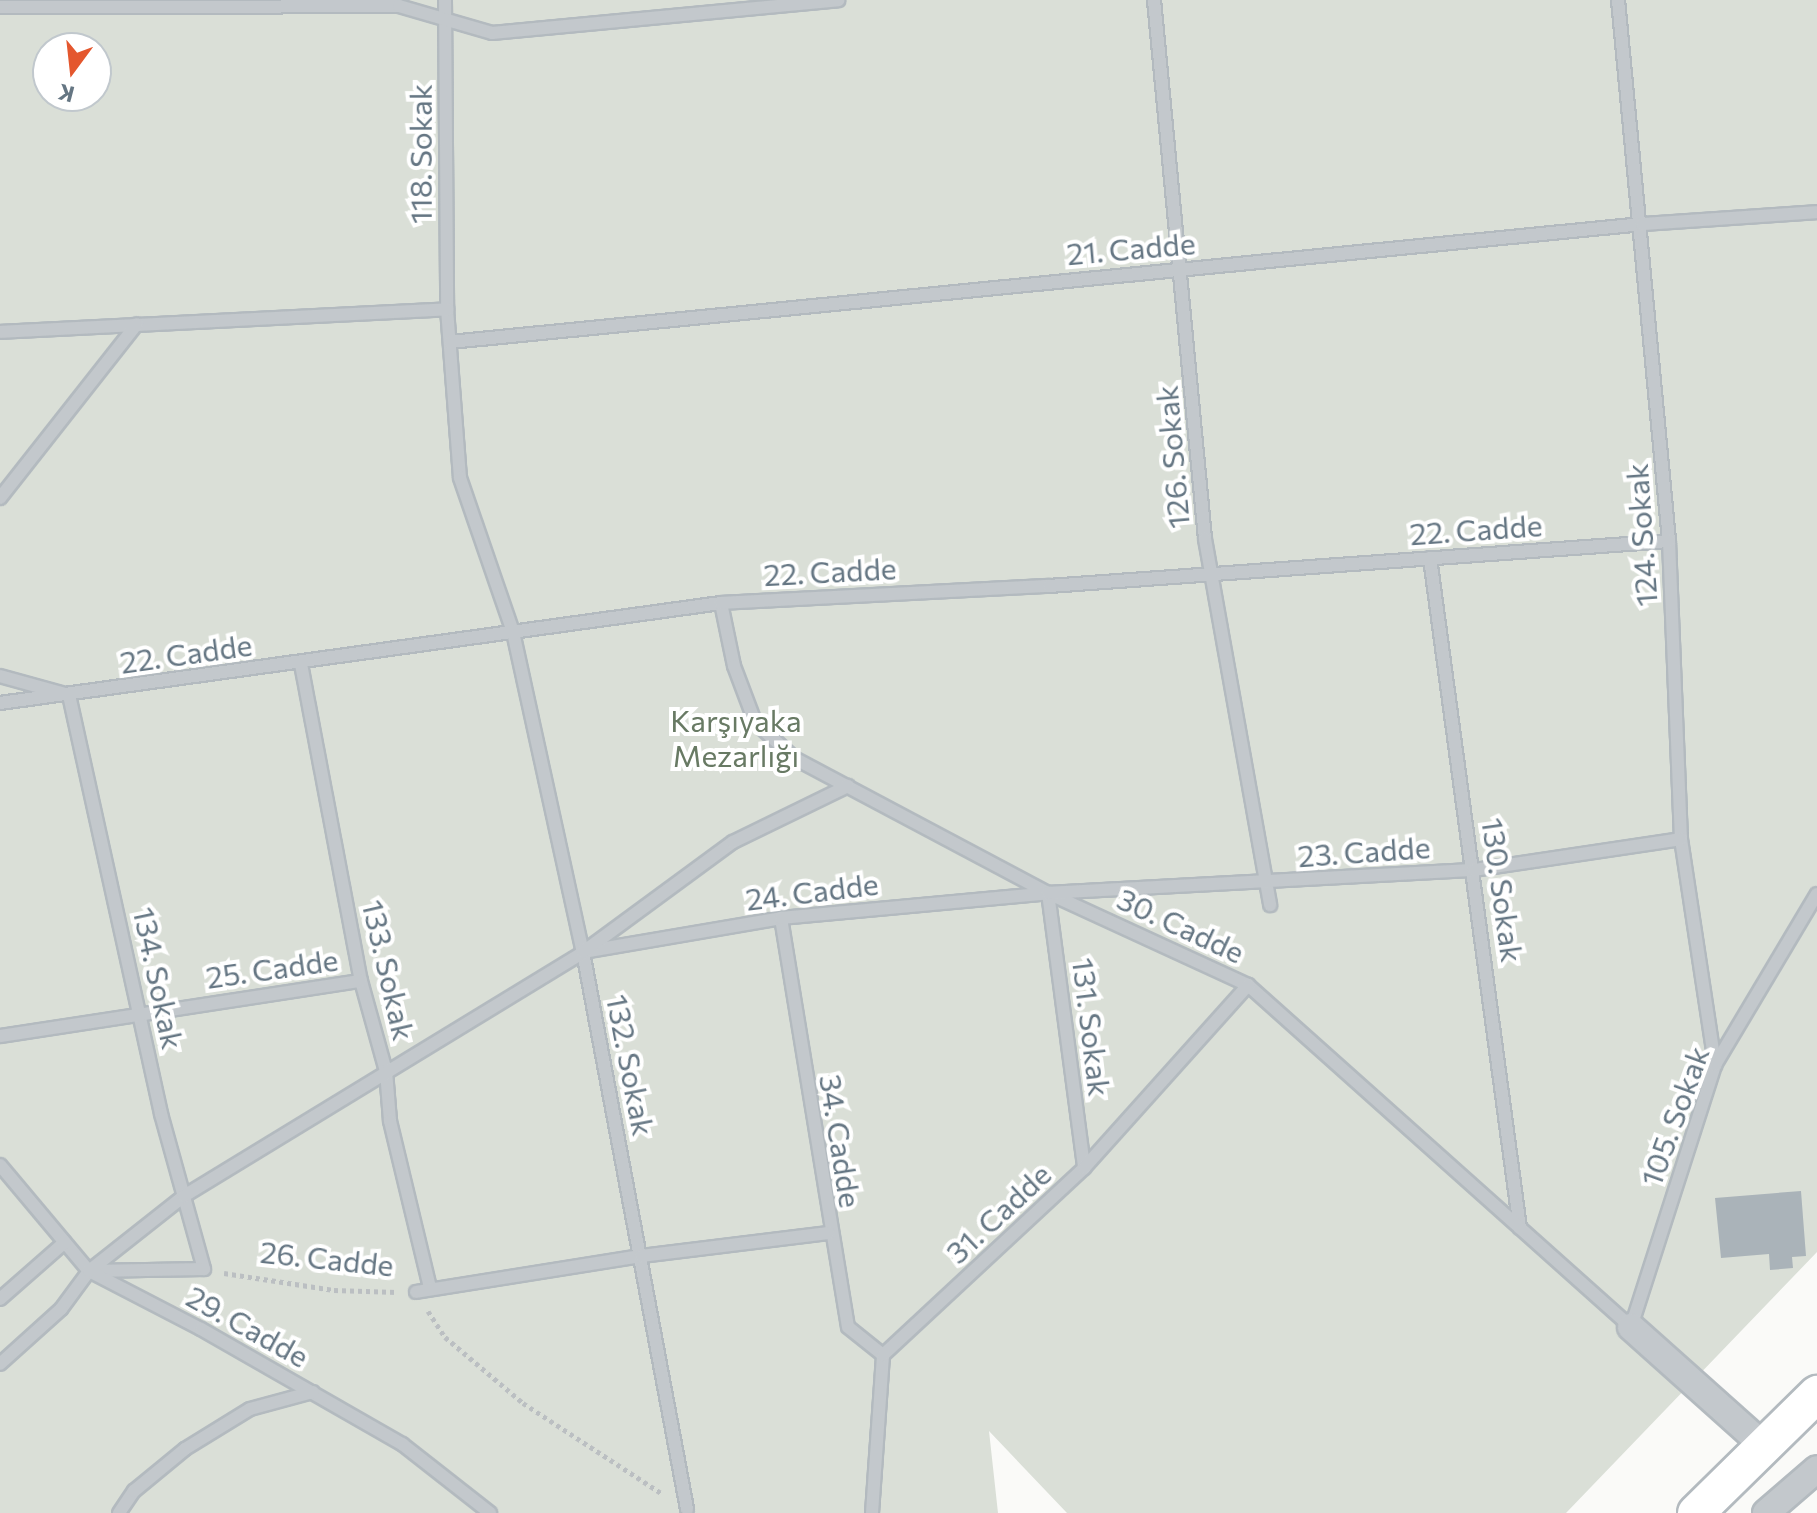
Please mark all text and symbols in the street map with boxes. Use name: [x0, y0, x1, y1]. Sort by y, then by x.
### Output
north arrow: [32, 32, 112, 112]
text: K: [55, 79, 77, 109]
street label: 118. Sokak: [402, 84, 438, 224]
street label: 21. Cadde: [1065, 224, 1197, 272]
street label: 126. Sokak: [1148, 384, 1196, 530]
street label: 124. Sokak: [1618, 462, 1664, 608]
street label: 22. Cadde: [1409, 506, 1543, 552]
street label: 22. Cadde: [763, 550, 897, 592]
street label: 22. Cadde: [118, 626, 254, 680]
park label: Karşıyaka Mezarlığı: [670, 702, 802, 772]
street label: 130. Sokak: [1475, 815, 1531, 965]
street label: 23. Cadde: [1297, 828, 1431, 874]
street label: 24. Cadde: [744, 865, 880, 917]
street label: 30. Cadde: [1112, 880, 1250, 970]
street label: 133. Sokak: [355, 896, 423, 1044]
street label: 134. Sokak: [126, 904, 192, 1052]
street label: 25. Cadde: [204, 941, 340, 995]
street label: 131. Sokak: [1066, 956, 1118, 1098]
street label: 132. Sokak: [600, 991, 662, 1139]
street label: 105. Sokak: [1632, 1041, 1716, 1191]
street label: 34. Cadde: [813, 1072, 869, 1210]
street label: 31. Cadde: [938, 1156, 1058, 1270]
street label: 26. Cadde: [259, 1233, 395, 1283]
street label: 29. Cadde: [181, 1278, 315, 1374]

